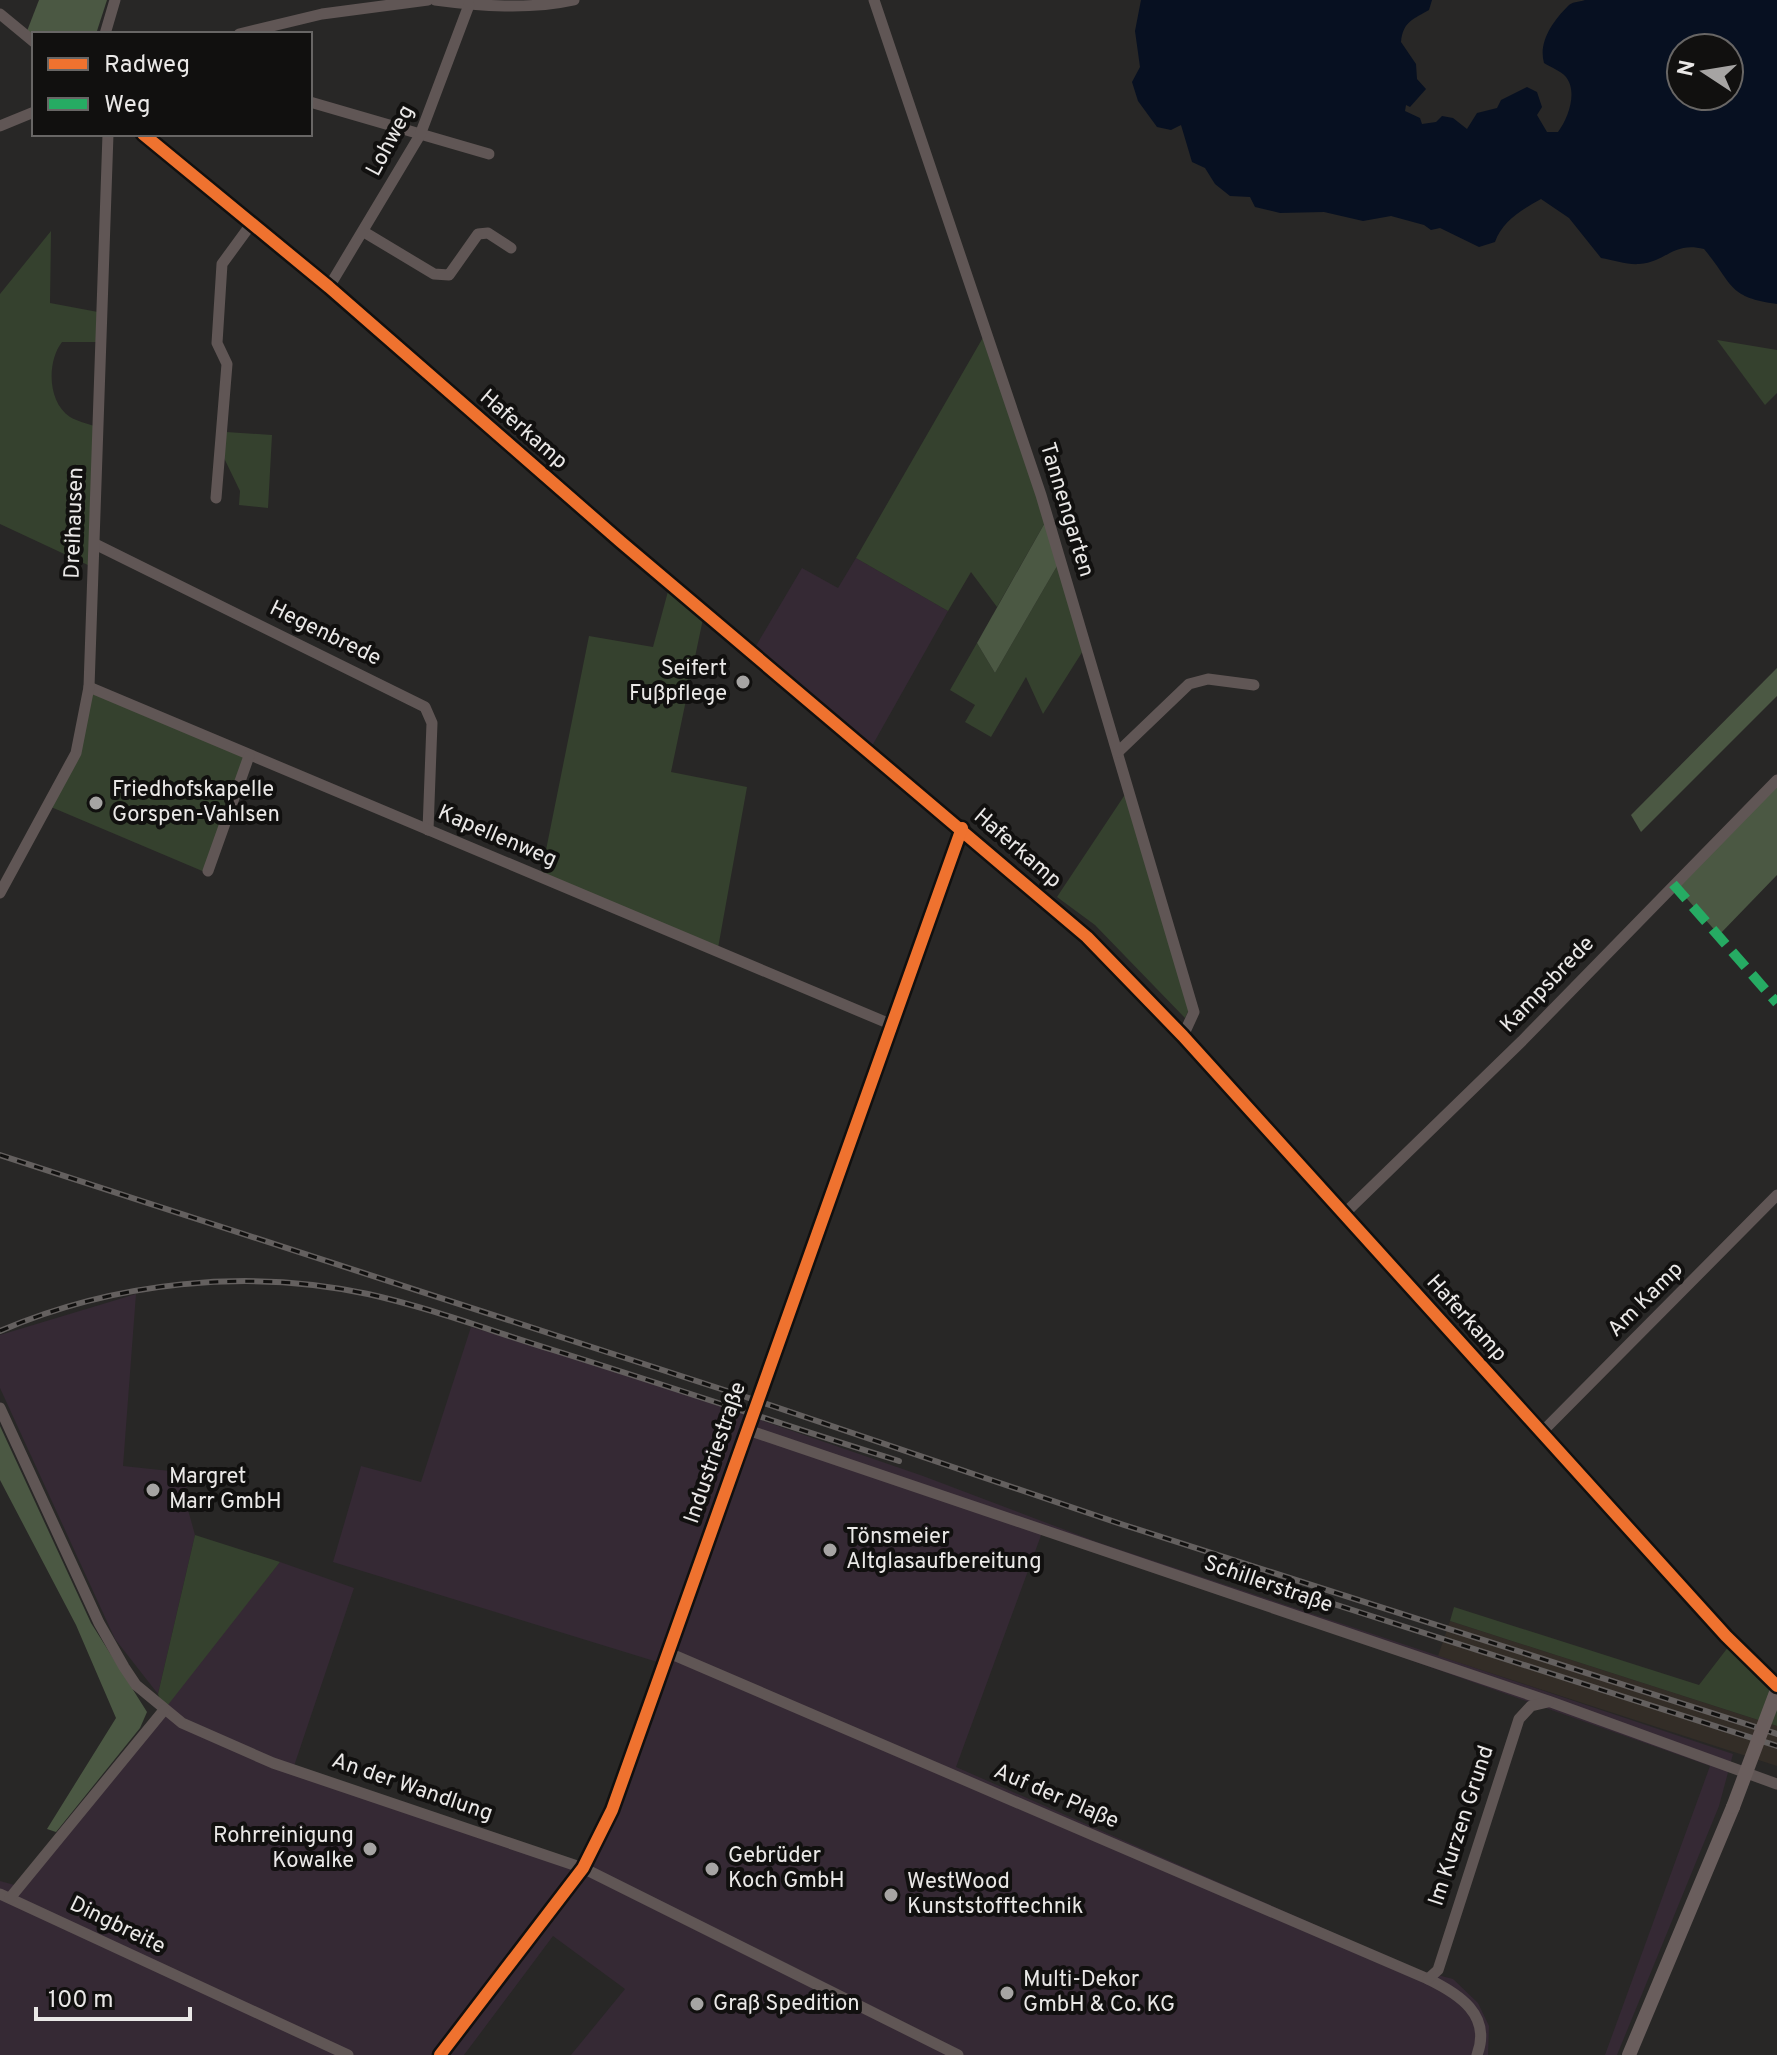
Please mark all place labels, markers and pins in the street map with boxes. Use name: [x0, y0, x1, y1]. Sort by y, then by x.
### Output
place label: Seifert Fußpflege: [629, 656, 727, 708]
marker: Seifert Fußpflege: [734, 673, 752, 691]
place label: Friedhofskapelle Gorspen-Vahlsen: [112, 777, 280, 829]
marker: Friedhofskapelle Gorspen-Vahlsen: [87, 794, 105, 812]
place label: Margret Marr GmbH: [169, 1464, 282, 1516]
marker: Margret Marr GmbH: [144, 1481, 162, 1499]
place label: Tönsmeier Altglasaufbereitung: [846, 1524, 1042, 1576]
marker: Tönsmeier Altglasaufbereitung: [821, 1541, 839, 1559]
place label: Rohrreinigung Kowalke: [213, 1823, 354, 1875]
marker: Rohrreinigung Kowalke: [361, 1840, 379, 1858]
place label: Gebrüder Koch GmbH: [728, 1843, 845, 1895]
marker: Gebrüder Koch GmbH: [703, 1860, 721, 1878]
place label: WestWood Kunststofftechnik: [907, 1869, 1084, 1921]
marker: WestWood Kunststofftechnik: [882, 1886, 900, 1904]
place label: Multi-Dekor GmbH & Co. KG: [1023, 1967, 1175, 2019]
marker: Multi-Dekor GmbH & Co. KG: [998, 1984, 1016, 2002]
place label: Graß Spedition: [713, 1991, 860, 2018]
marker: Graß Spedition: [688, 1995, 706, 2013]

